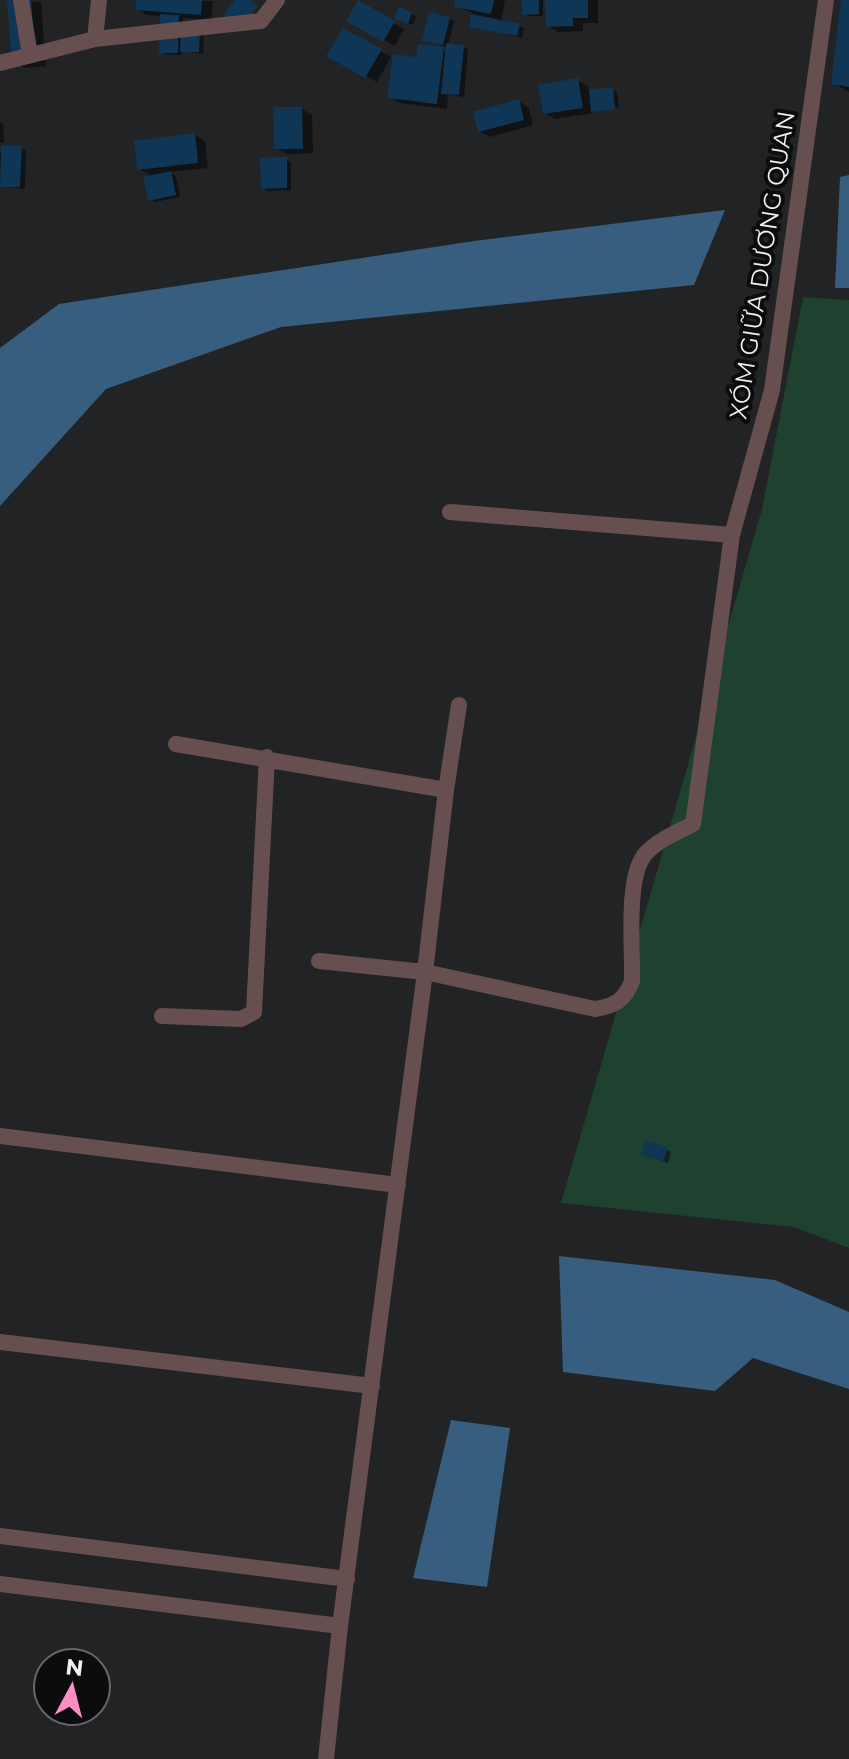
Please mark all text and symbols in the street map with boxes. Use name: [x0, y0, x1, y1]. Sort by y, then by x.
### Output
street label: XÓM GIỮA DƯƠNG QUAN: [723, 109, 801, 421]
north arrow: [32, 1647, 112, 1727]
text: N: [64, 1653, 85, 1682]

